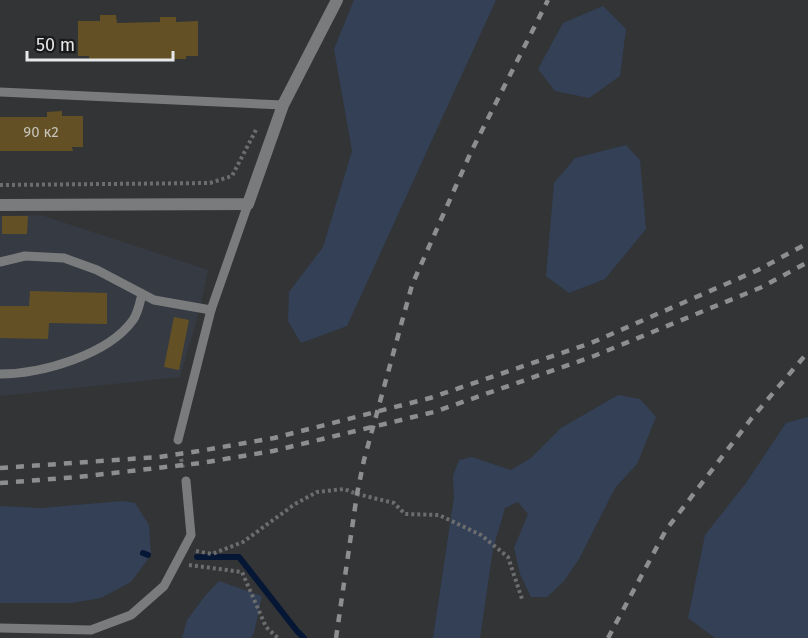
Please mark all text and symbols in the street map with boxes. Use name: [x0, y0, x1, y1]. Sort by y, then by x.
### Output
scale bar: [27, 24, 172, 62]
text: 50 m: [36, 34, 75, 56]
house number: 90 к2: [23, 123, 59, 141]

